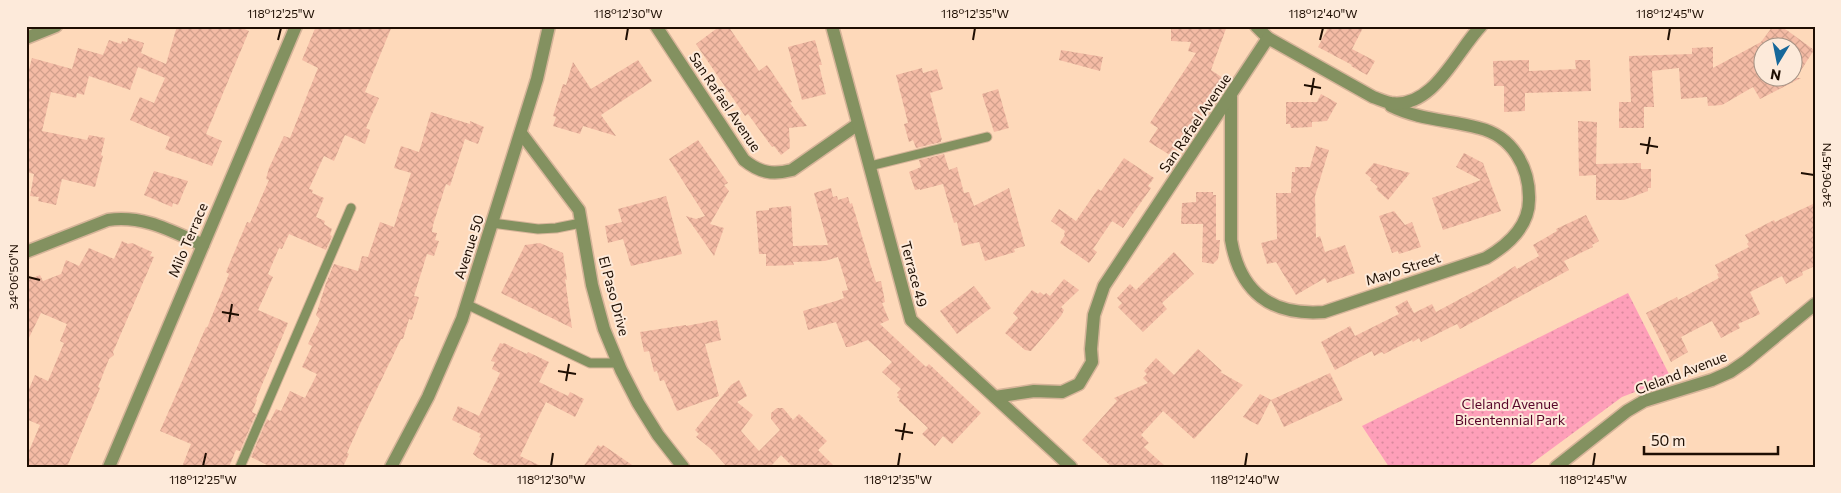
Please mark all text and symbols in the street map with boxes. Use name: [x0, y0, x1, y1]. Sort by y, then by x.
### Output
text: 118°12'25"W: [247, 6, 315, 20]
text: 118°12'30"W: [594, 6, 662, 20]
text: 118°12'35"W: [941, 6, 1009, 20]
text: 118°12'40"W: [1288, 6, 1358, 20]
text: 118°12'45"W: [1636, 6, 1704, 20]
north arrow: [1754, 38, 1804, 88]
street label: San Rafael Avenue: [686, 49, 765, 155]
text: N: [1769, 66, 1782, 85]
street label: San Rafael Avenue: [1155, 70, 1234, 176]
text: 34°06'45"N: [1819, 143, 1833, 207]
street label: Milo Terrace: [164, 200, 211, 280]
street label: Avenue 50: [450, 213, 487, 281]
street label: Terrace 49: [898, 239, 931, 309]
text: 34°06'50"N: [6, 244, 20, 310]
street label: Mayo Street: [1363, 248, 1443, 289]
street label: El Paso Drive: [596, 254, 633, 338]
street label: Cleland Avenue: [1633, 347, 1729, 398]
park label: Cleland Avenue Bicentennial Park: [1455, 395, 1566, 428]
scale bar: [1644, 423, 1777, 455]
text: 50 m: [1651, 431, 1685, 449]
text: 118°12'25"W: [169, 472, 237, 486]
text: 118°12'30"W: [517, 472, 585, 486]
text: 118°12'35"W: [864, 472, 932, 486]
text: 118°12'40"W: [1210, 472, 1280, 486]
text: 118°12'45"W: [1559, 472, 1627, 486]

